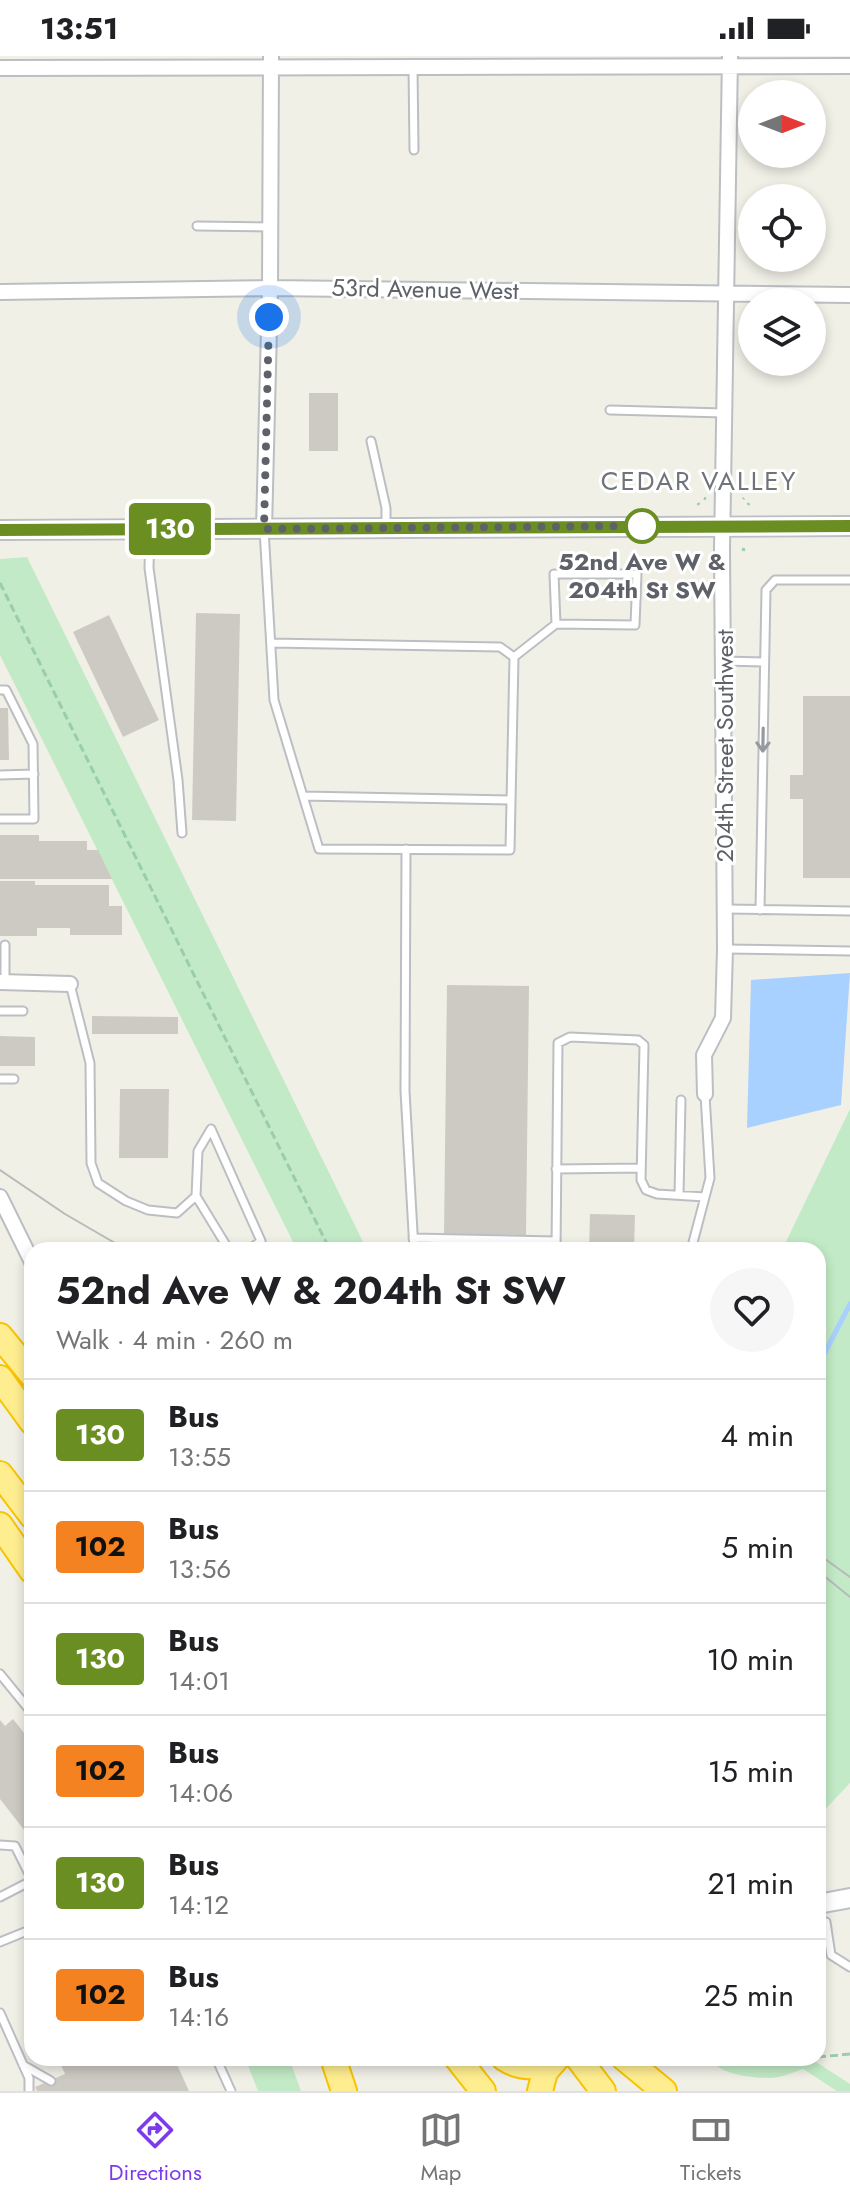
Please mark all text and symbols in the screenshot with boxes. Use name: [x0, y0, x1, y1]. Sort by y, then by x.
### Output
text: 13:51: [40, 7, 118, 50]
north arrow: [738, 80, 826, 168]
map controls: [738, 80, 826, 376]
button: locate: [738, 184, 826, 272]
street label: 53rd Avenue West: [331, 270, 519, 308]
button: layers: [738, 288, 826, 376]
your location: [249, 297, 289, 337]
district label: CEDAR VALLEY: [601, 462, 797, 500]
line badge: 130: [124, 503, 216, 555]
text: 130: [145, 508, 195, 549]
marker: 52nd Ave W & 204th St SW: [625, 509, 659, 543]
place label: 52nd Ave W & 204th St SW: [558, 544, 726, 607]
street label: 204th Street Southwest: [707, 629, 742, 862]
one-way arrow: [755, 726, 771, 753]
text: 52nd Ave W & 204th St SW: [56, 1263, 566, 1318]
button: heart: [710, 1268, 794, 1352]
text: Walk · 4 min · 260 m: [56, 1321, 293, 1359]
text: Bus: [168, 1395, 219, 1438]
text: 130: [75, 1414, 125, 1455]
text: 4 min: [721, 1414, 794, 1457]
text: 13:55: [168, 1438, 231, 1476]
text: Bus: [168, 1507, 219, 1550]
text: 102: [74, 1526, 126, 1567]
text: 5 min: [721, 1526, 794, 1569]
text: 13:56: [168, 1550, 231, 1588]
text: Bus: [168, 1619, 219, 1662]
text: 130: [75, 1638, 125, 1679]
text: 10 min: [707, 1638, 794, 1681]
text: 14:01: [168, 1662, 230, 1700]
text: Bus: [168, 1731, 219, 1774]
text: 102: [74, 1750, 126, 1791]
text: 15 min: [708, 1750, 794, 1793]
text: 14:06: [168, 1774, 233, 1812]
text: Bus: [168, 1843, 219, 1886]
text: 130: [75, 1862, 125, 1903]
text: 21 min: [707, 1862, 794, 1905]
text: 14:12: [168, 1886, 229, 1924]
text: Bus: [168, 1955, 219, 1998]
text: 102: [74, 1974, 126, 2015]
text: 25 min: [704, 1974, 794, 2017]
text: 14:16: [168, 1998, 229, 2036]
tab: Directions: [109, 2108, 202, 2188]
tab: Map: [419, 2108, 463, 2188]
tab: Tickets: [680, 2108, 741, 2188]

